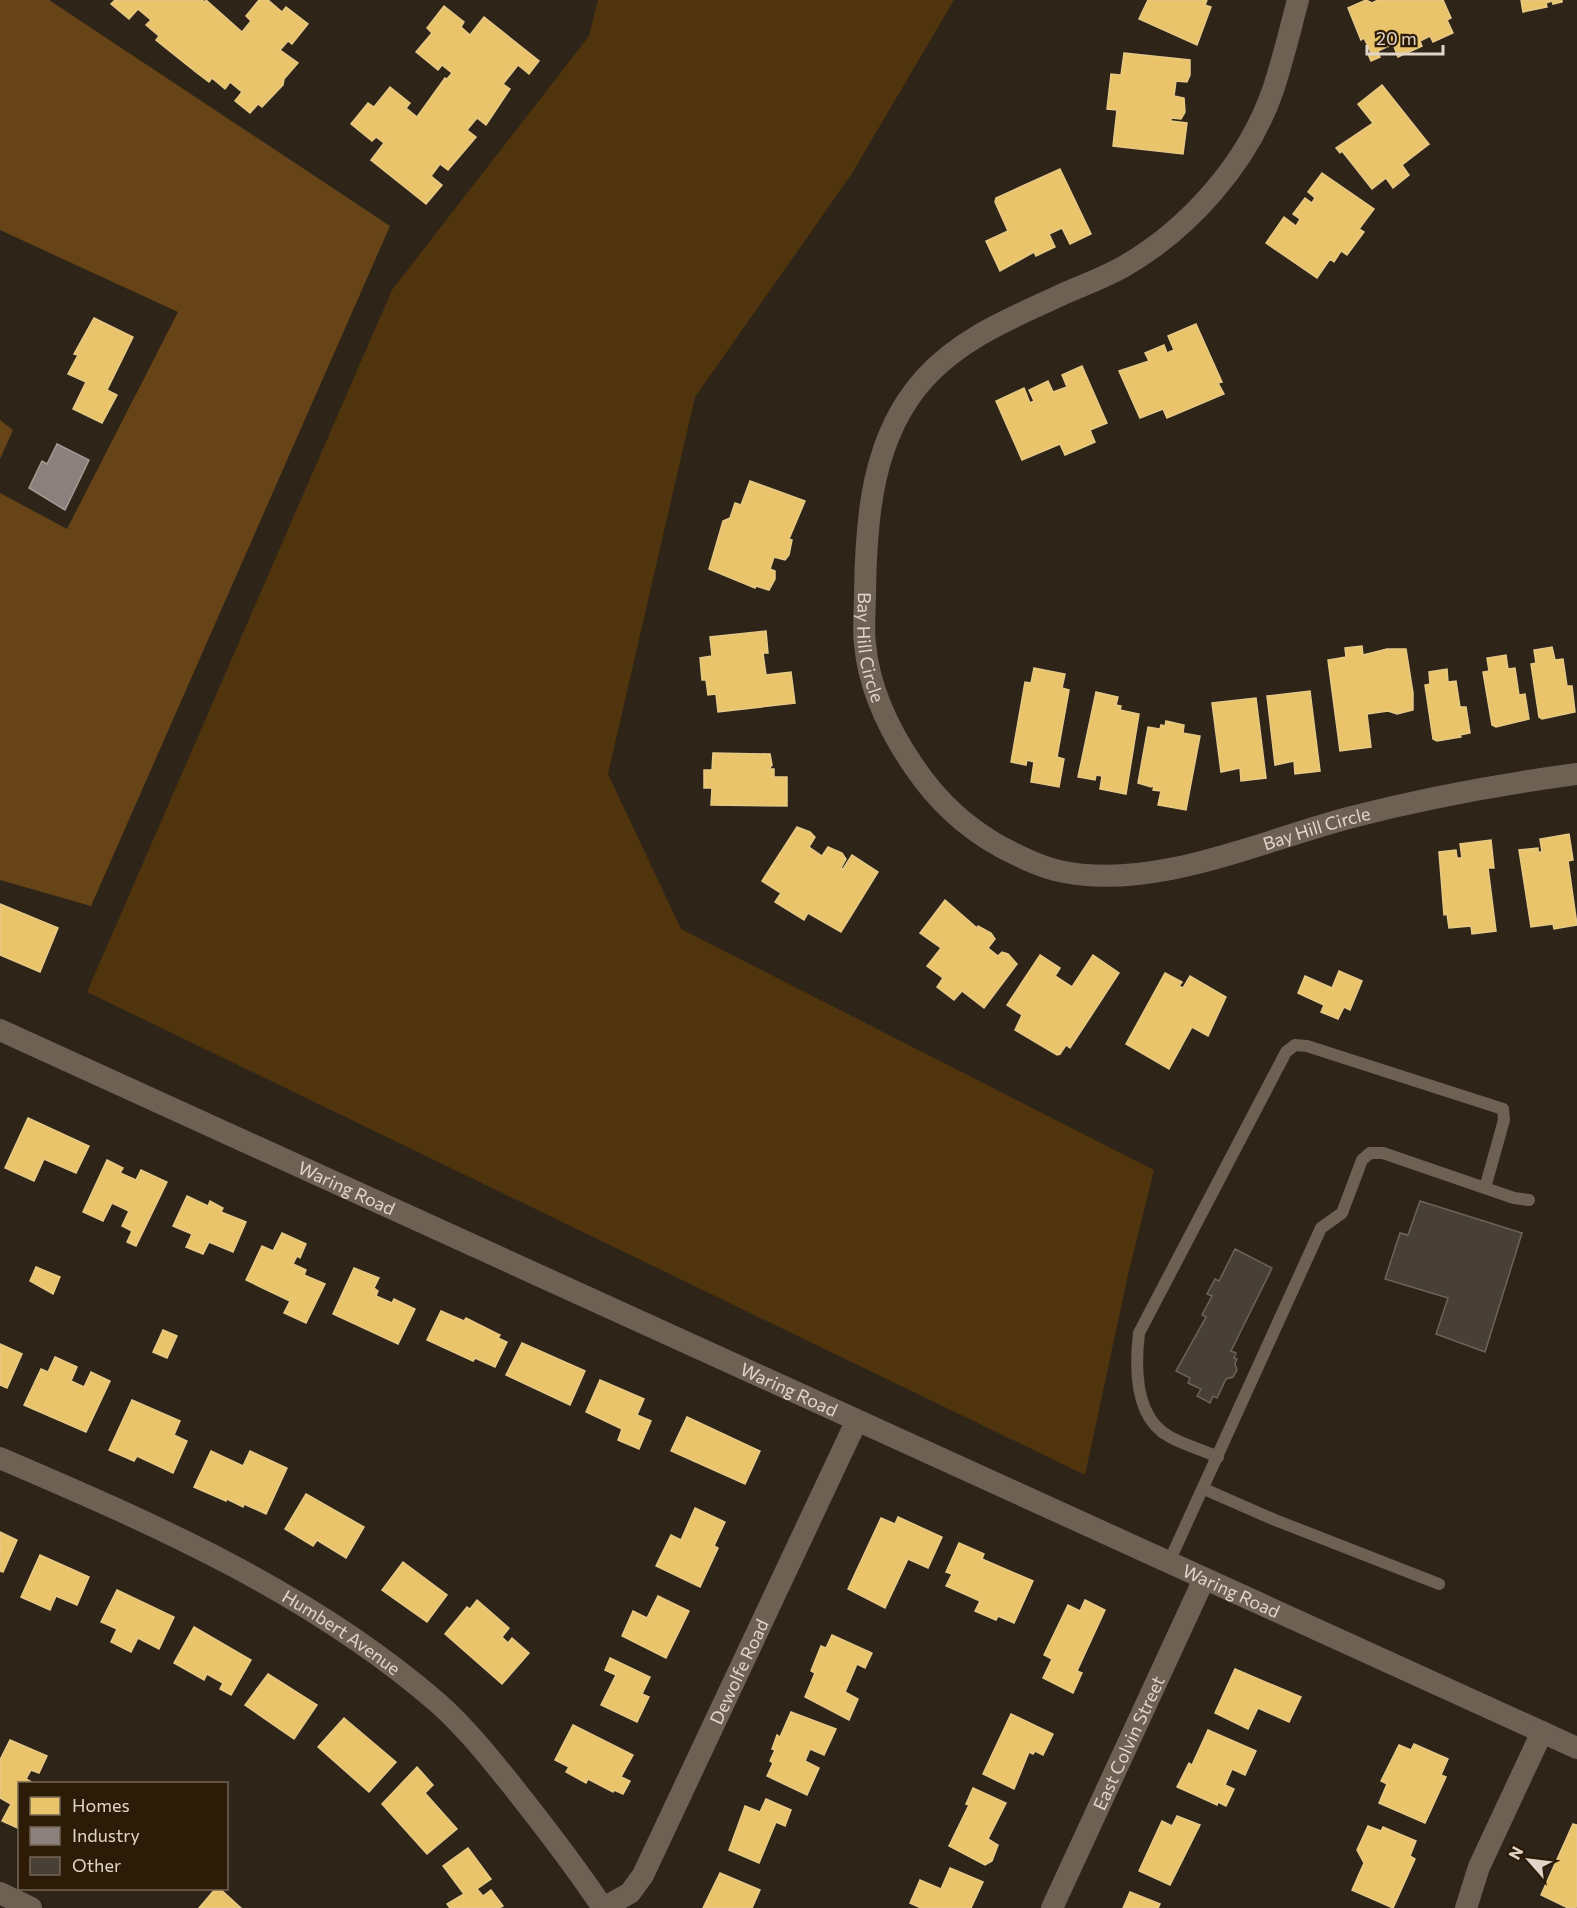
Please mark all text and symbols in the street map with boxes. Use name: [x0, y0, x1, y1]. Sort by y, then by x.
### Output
scale bar: [1367, 18, 1444, 56]
text: 20 m: [1376, 27, 1417, 49]
street label: Bay Hill Circle: [853, 592, 889, 705]
street label: Bay Hill Circle: [1260, 802, 1372, 854]
street label: Waring Road: [295, 1156, 399, 1219]
street label: Waring Road: [737, 1358, 841, 1421]
street label: Waring Road: [1179, 1559, 1283, 1622]
street label: Humbert Avenue: [278, 1585, 405, 1679]
street label: Dewolfe Road: [705, 1615, 773, 1728]
street label: East Colvin Street: [1088, 1672, 1169, 1813]
legend: [18, 1782, 228, 1890]
text: Homes: [72, 1794, 130, 1816]
text: Industry: [72, 1824, 140, 1846]
north arrow: [1499, 1830, 1559, 1890]
text: N: [1504, 1843, 1527, 1862]
text: Other: [72, 1854, 121, 1876]

